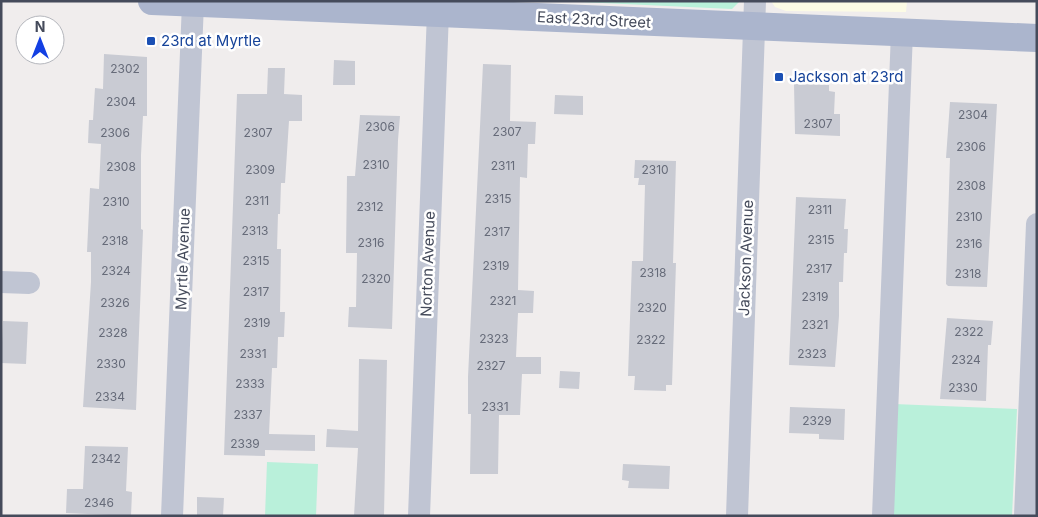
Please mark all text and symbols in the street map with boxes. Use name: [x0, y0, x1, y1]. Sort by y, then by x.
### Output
street label: East 23rd Street: [537, 7, 652, 32]
north arrow: [15, 15, 65, 65]
text: N: [35, 18, 45, 35]
place label: 23rd at Myrtle: [161, 31, 261, 50]
marker: 23rd at Myrtle: [145, 35, 157, 47]
house number: 2302: [110, 61, 140, 76]
place label: Jackson at 23rd: [789, 67, 903, 86]
marker: Jackson at 23rd: [773, 71, 785, 83]
house number: 2304: [106, 94, 136, 109]
house number: 2304: [958, 107, 988, 122]
house number: 2307: [804, 116, 833, 131]
house number: 2306: [365, 119, 395, 134]
house number: 2307: [493, 124, 522, 139]
house number: 2306: [100, 125, 130, 140]
house number: 2307: [244, 125, 273, 140]
house number: 2306: [956, 139, 986, 154]
house number: 2310: [362, 157, 390, 172]
house number: 2311: [491, 158, 515, 173]
house number: 2308: [106, 159, 136, 174]
house number: 2309: [245, 162, 275, 177]
house number: 2310: [641, 162, 669, 177]
house number: 2308: [956, 178, 986, 193]
house number: 2315: [485, 191, 511, 206]
house number: 2311: [245, 193, 269, 208]
house number: 2310: [102, 194, 130, 209]
house number: 2312: [357, 199, 383, 214]
street label: Jackson Avenue: [734, 199, 757, 317]
house number: 2311: [808, 202, 832, 217]
street label: Myrtle Avenue: [171, 208, 194, 310]
house number: 2310: [955, 209, 983, 224]
street label: Norton Avenue: [416, 211, 439, 317]
house number: 2313: [241, 223, 269, 238]
house number: 2317: [484, 224, 510, 239]
house number: 2315: [808, 232, 834, 247]
house number: 2318: [101, 233, 129, 248]
house number: 2316: [357, 235, 385, 250]
house number: 2316: [955, 236, 983, 251]
house number: 2315: [243, 253, 269, 268]
house number: 2319: [482, 258, 510, 273]
house number: 2317: [806, 261, 832, 276]
house number: 2324: [101, 263, 131, 278]
house number: 2318: [639, 265, 667, 280]
house number: 2318: [954, 266, 982, 281]
house number: 2320: [361, 271, 391, 286]
house number: 2317: [243, 284, 269, 299]
house number: 2319: [801, 289, 829, 304]
house number: 2321: [490, 293, 516, 308]
house number: 2326: [100, 295, 130, 310]
house number: 2320: [637, 300, 667, 315]
house number: 2319: [243, 315, 271, 330]
house number: 2321: [802, 317, 828, 332]
house number: 2322: [954, 324, 984, 339]
house number: 2328: [98, 325, 128, 340]
house number: 2323: [479, 331, 509, 346]
house number: 2322: [636, 332, 666, 347]
house number: 2331: [239, 346, 267, 361]
house number: 2323: [797, 346, 827, 361]
house number: 2324: [951, 352, 981, 367]
house number: 2330: [96, 356, 126, 371]
house number: 2327: [477, 358, 506, 373]
house number: 2333: [235, 376, 265, 391]
house number: 2330: [948, 380, 978, 395]
house number: 2334: [95, 389, 125, 404]
house number: 2331: [481, 399, 509, 414]
house number: 2337: [234, 407, 263, 422]
house number: 2329: [802, 413, 832, 428]
house number: 2339: [230, 436, 260, 451]
house number: 2342: [91, 451, 121, 466]
house number: 2346: [84, 495, 114, 510]

